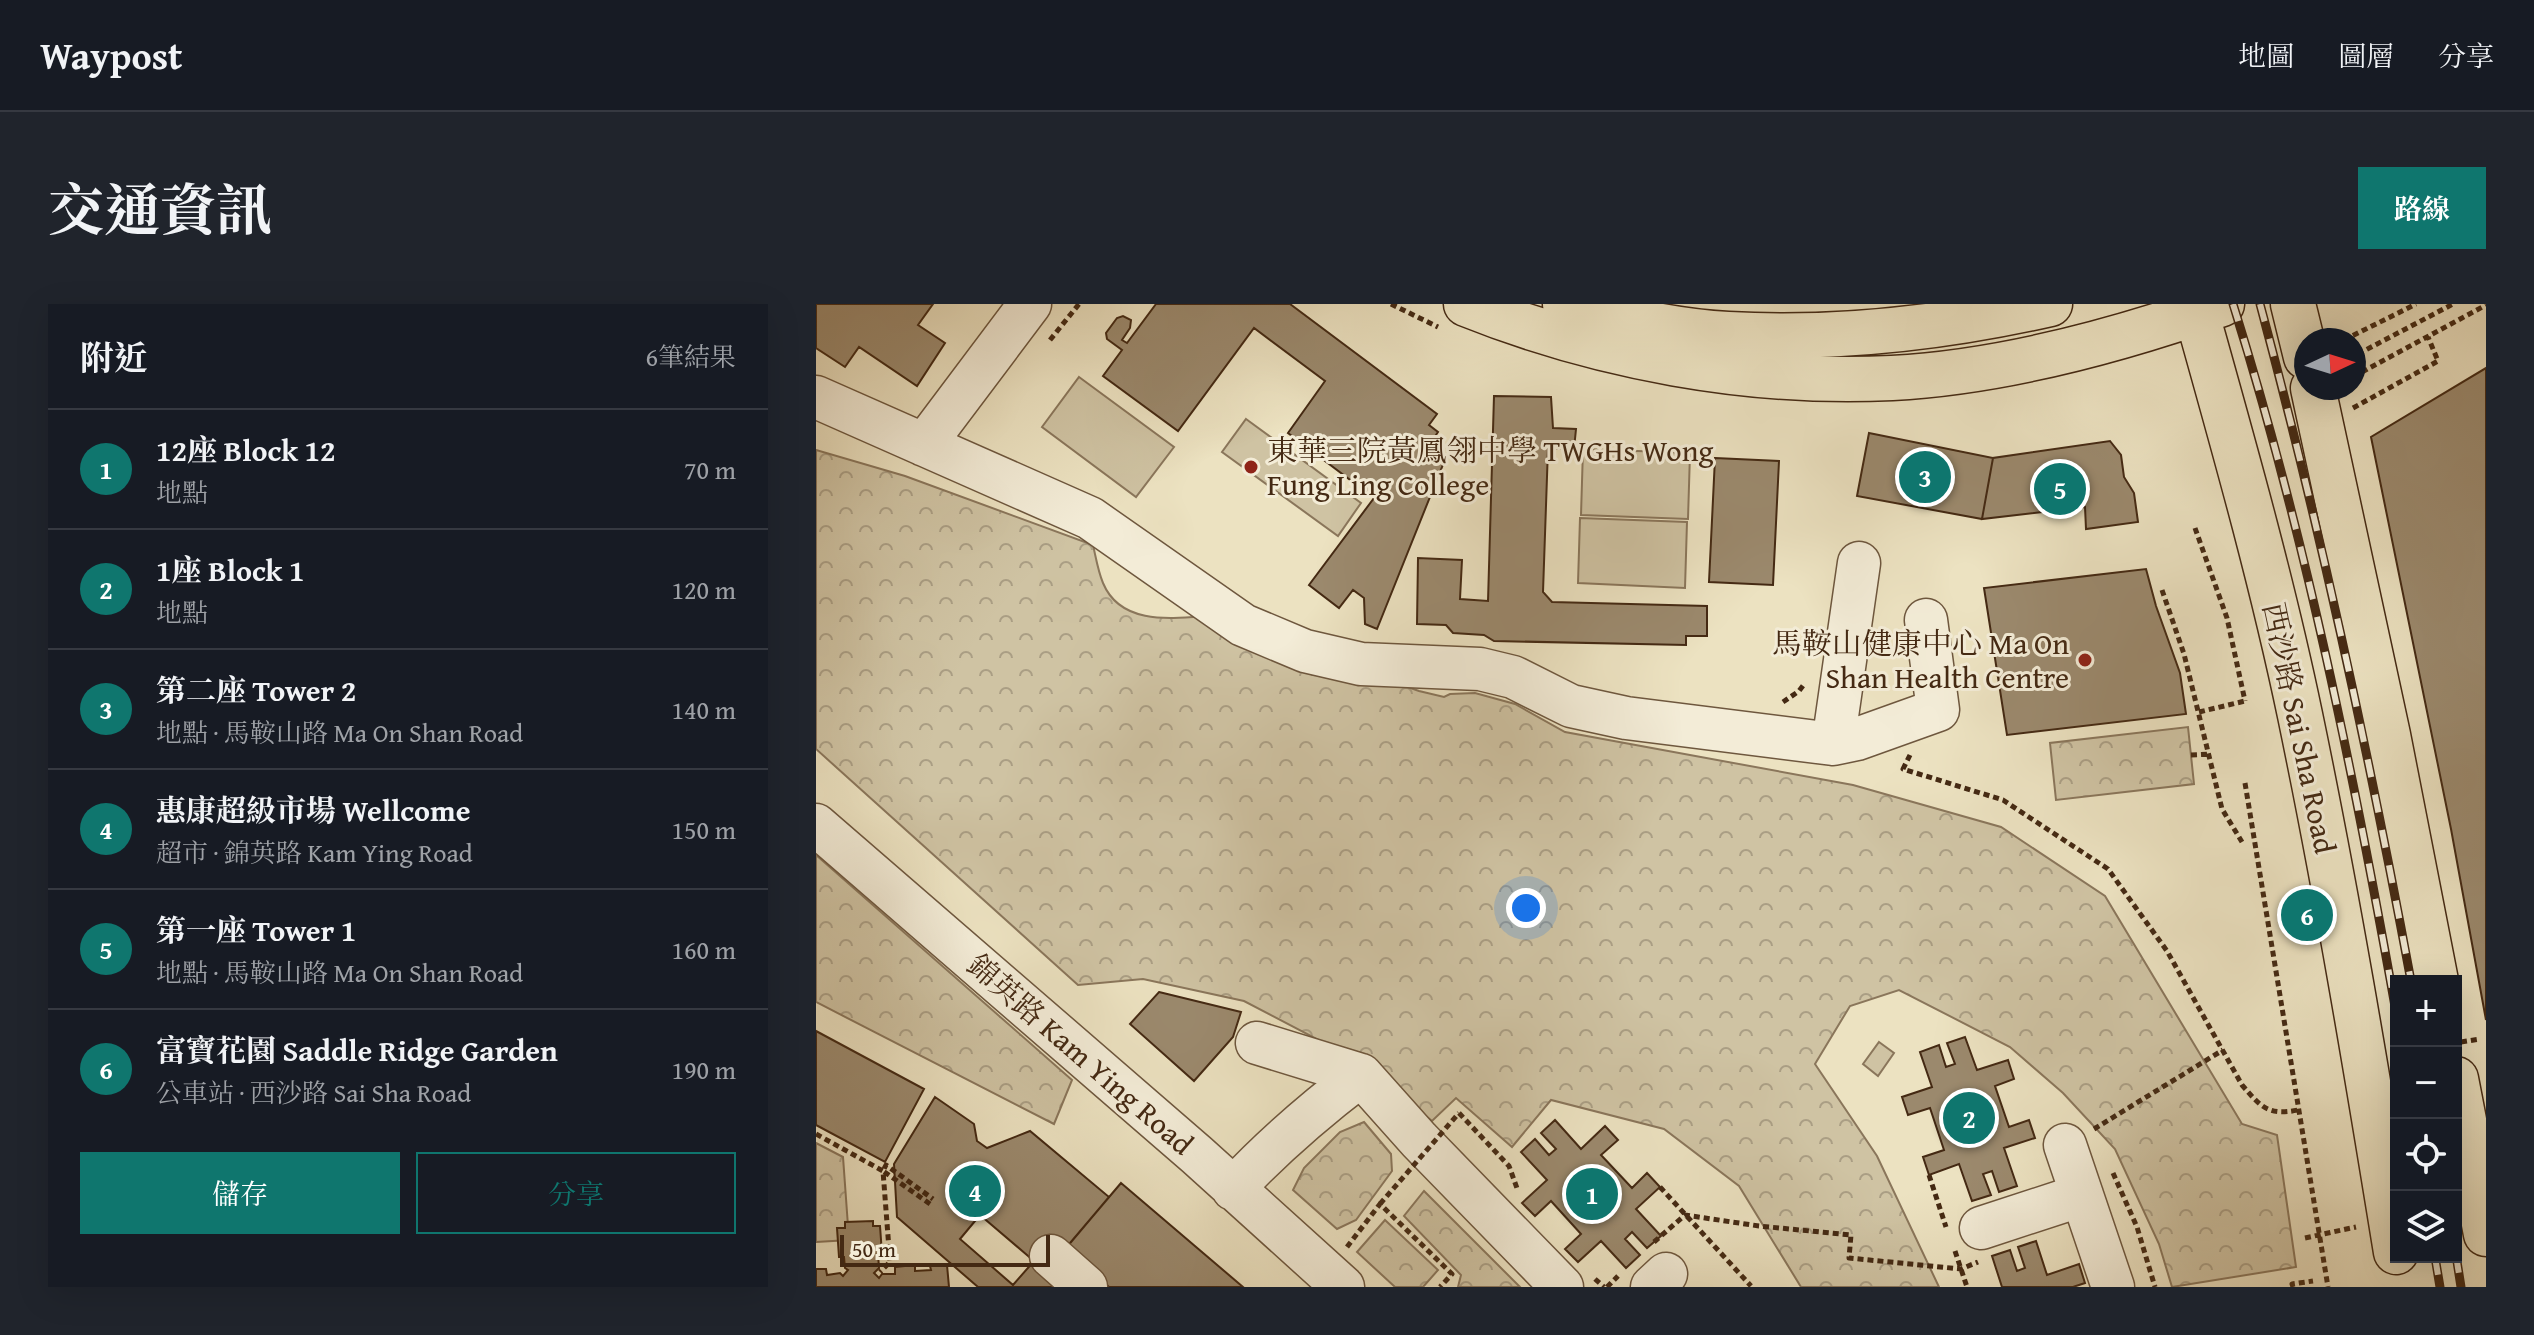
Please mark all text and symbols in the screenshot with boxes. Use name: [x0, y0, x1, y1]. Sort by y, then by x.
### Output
text: Waypost: [40, 27, 182, 83]
text: 地圖: [2238, 35, 2294, 76]
text: 圖層: [2338, 35, 2394, 76]
text: 分享: [2438, 35, 2494, 76]
button: 路線: [2358, 167, 2486, 249]
text: 交通資訊: [48, 168, 272, 251]
north arrow: [2294, 328, 2366, 400]
text: 附近: [80, 333, 148, 382]
text: 6筆結果: [645, 337, 736, 376]
text: 12座 Block 12: [156, 428, 336, 472]
place label: 東華三院黃鳳翎中學 TWGHs Wong Fung Ling College: [1267, 428, 1714, 506]
pin: 3: [1899, 447, 1951, 507]
text: 1: [99, 450, 113, 489]
text: 70 m: [684, 450, 736, 489]
marker: 東華三院黃鳳翎中學 TWGHs Wong Fung Ling College: [1242, 458, 1260, 476]
pin: 5: [2034, 459, 2086, 519]
text: 地點: [156, 473, 208, 512]
text: 1座 Block 1: [156, 548, 305, 592]
text: 2: [99, 570, 113, 609]
text: 120 m: [671, 570, 736, 609]
text: 地點: [156, 593, 208, 632]
street label: 西沙路 Sai Sha Road: [2252, 598, 2348, 858]
place label: 馬鞍山健康中心 Ma On Shan Health Centre: [1772, 621, 2069, 699]
marker: 馬鞍山健康中心 Ma On Shan Health Centre: [2076, 651, 2094, 669]
text: 第二座 Tower 2: [156, 668, 356, 712]
text: 3: [99, 690, 113, 729]
text: 140 m: [671, 690, 736, 729]
text: 地點 · 馬鞍山路 Ma On Shan Road: [156, 713, 523, 752]
text: 惠康超級市場 Wellcome: [156, 788, 471, 832]
text: 4: [99, 810, 113, 849]
text: 150 m: [671, 810, 736, 849]
text: 超市 · 錦英路 Kam Ying Road: [156, 833, 473, 872]
pin: 6: [2281, 885, 2333, 945]
your location: [1506, 888, 1546, 928]
text: 第一座 Tower 1: [156, 908, 356, 952]
text: 5: [99, 930, 113, 969]
text: 160 m: [671, 930, 736, 969]
street label: 錦英路 Kam Ying Road: [958, 943, 1204, 1165]
text: 地點 · 馬鞍山路 Ma On Shan Road: [156, 953, 523, 992]
map controls: [2390, 975, 2462, 1263]
button: +: [2390, 975, 2462, 1047]
text: 富寶花園 Saddle Ridge Garden: [156, 1028, 558, 1072]
button: −: [2390, 1047, 2462, 1119]
text: 6: [99, 1050, 113, 1089]
text: 190 m: [671, 1050, 736, 1089]
text: 公車站 · 西沙路 Sai Sha Road: [156, 1073, 471, 1112]
pin: 2: [1943, 1088, 1995, 1148]
button: locate: [2390, 1119, 2462, 1191]
button: 儲存: [80, 1152, 400, 1234]
button: 分享: [416, 1152, 736, 1234]
pin: 4: [949, 1161, 1001, 1221]
pin: 1: [1566, 1164, 1618, 1224]
button: layers: [2390, 1191, 2462, 1263]
scale bar: [840, 1231, 1050, 1267]
text: 50 m: [852, 1233, 896, 1265]

